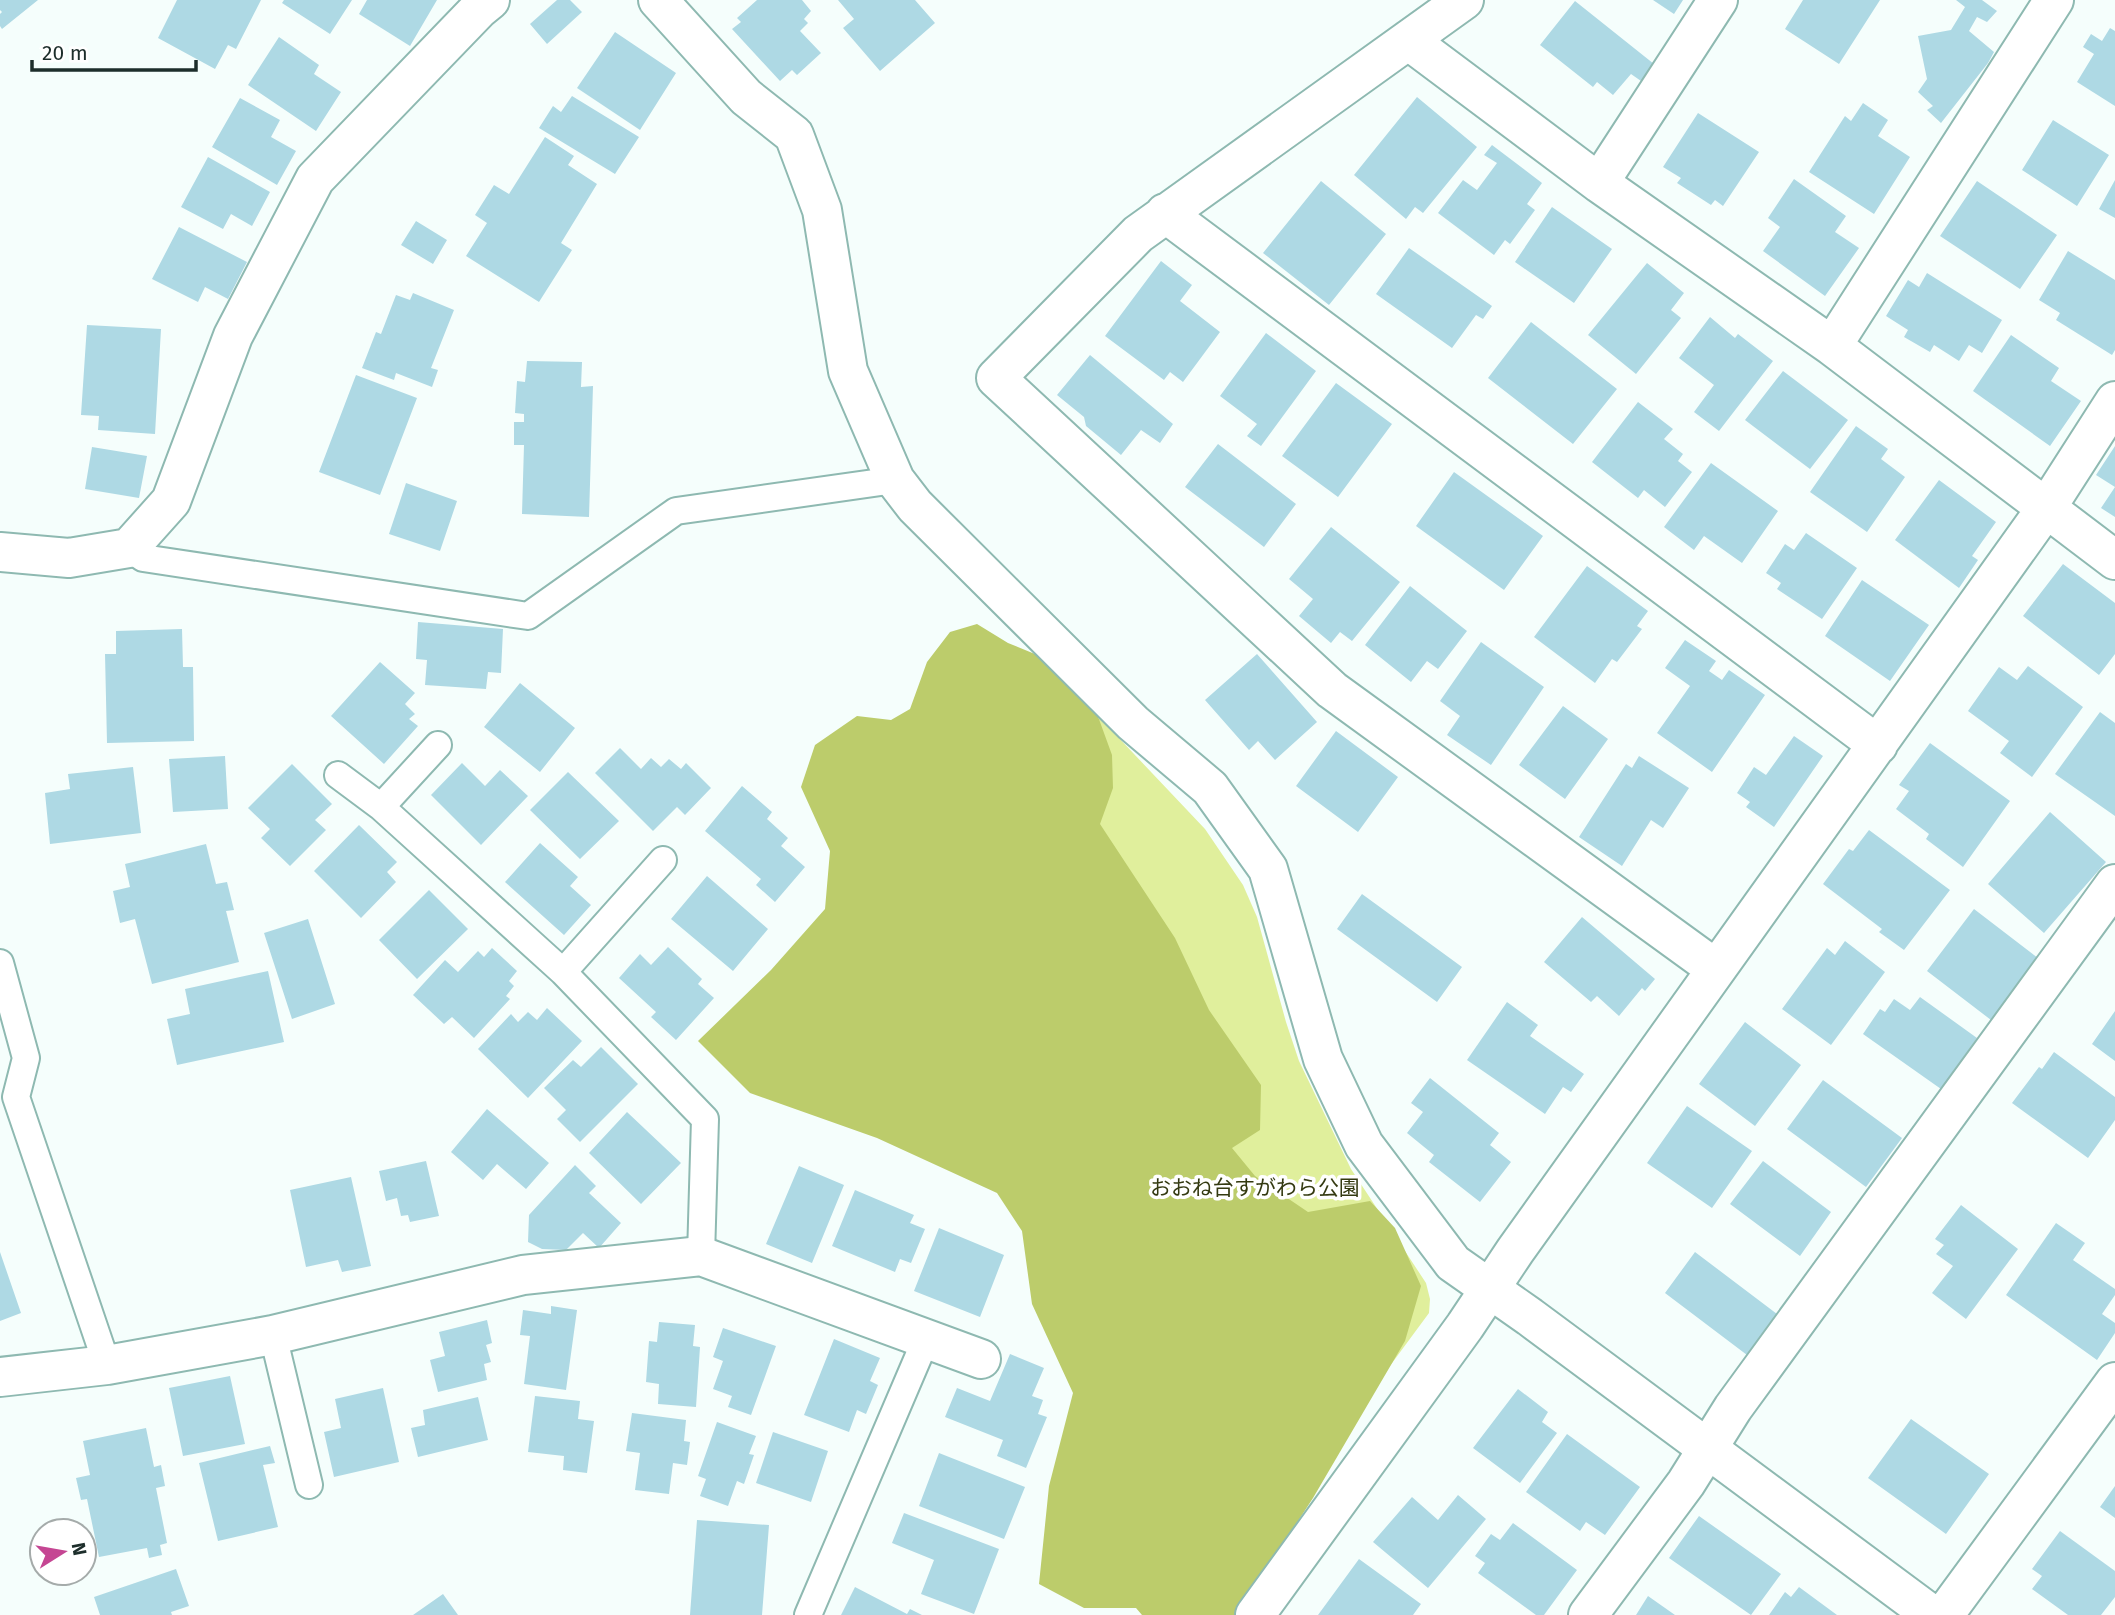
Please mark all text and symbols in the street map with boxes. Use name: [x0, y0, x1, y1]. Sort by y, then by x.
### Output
scale bar: [32, 28, 196, 72]
text: 20 m: [42, 40, 88, 66]
park label: おおね台すがわら公園: [1150, 1175, 1360, 1201]
north arrow: [28, 1517, 98, 1587]
text: N: [67, 1540, 92, 1557]

